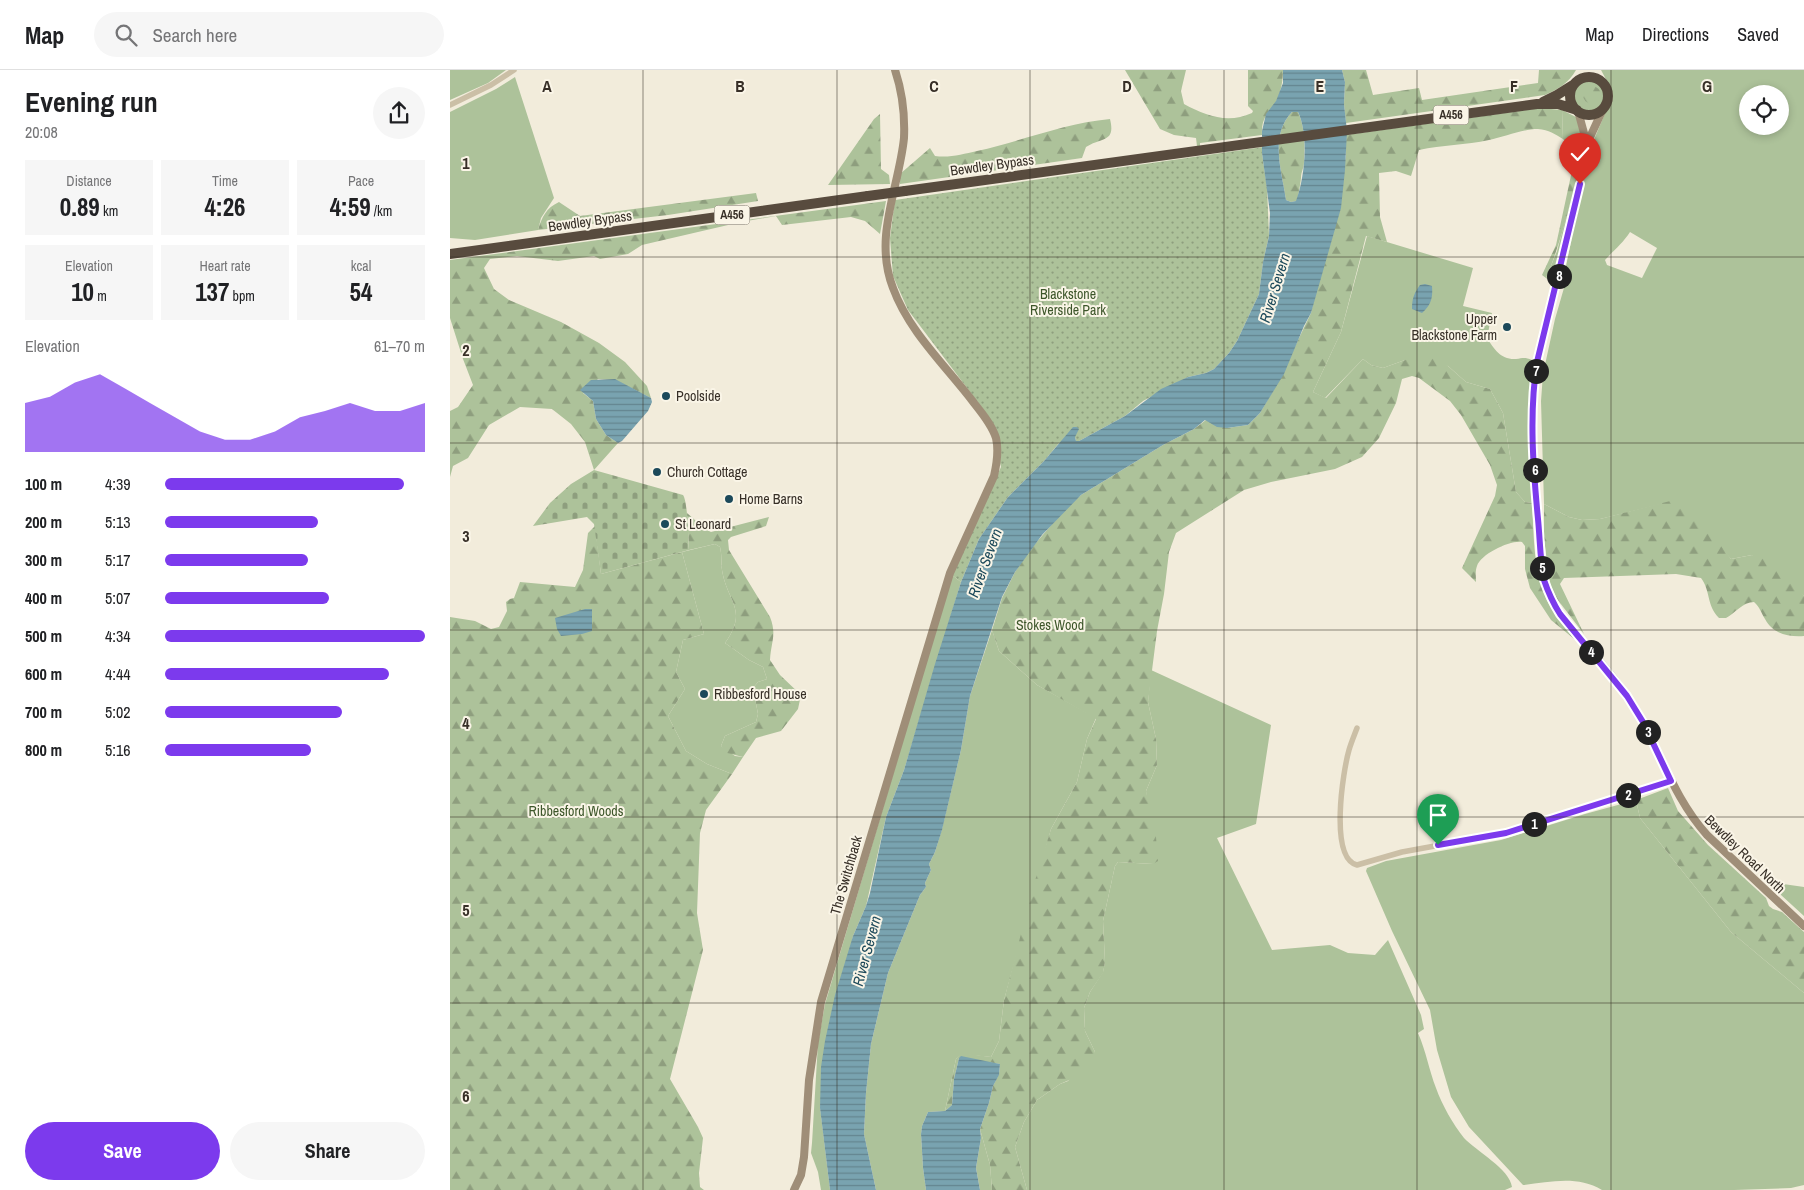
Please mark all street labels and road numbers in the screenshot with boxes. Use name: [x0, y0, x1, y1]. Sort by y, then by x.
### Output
road number: A456: [1434, 106, 1468, 124]
street label: Bewdley Bypass: [949, 150, 1035, 180]
street label: Bewdley Bypass: [547, 206, 633, 236]
road number: A456: [714, 206, 750, 224]
street label: Bewdley Road North: [1701, 811, 1789, 897]
street label: The Switchback: [826, 833, 866, 917]

